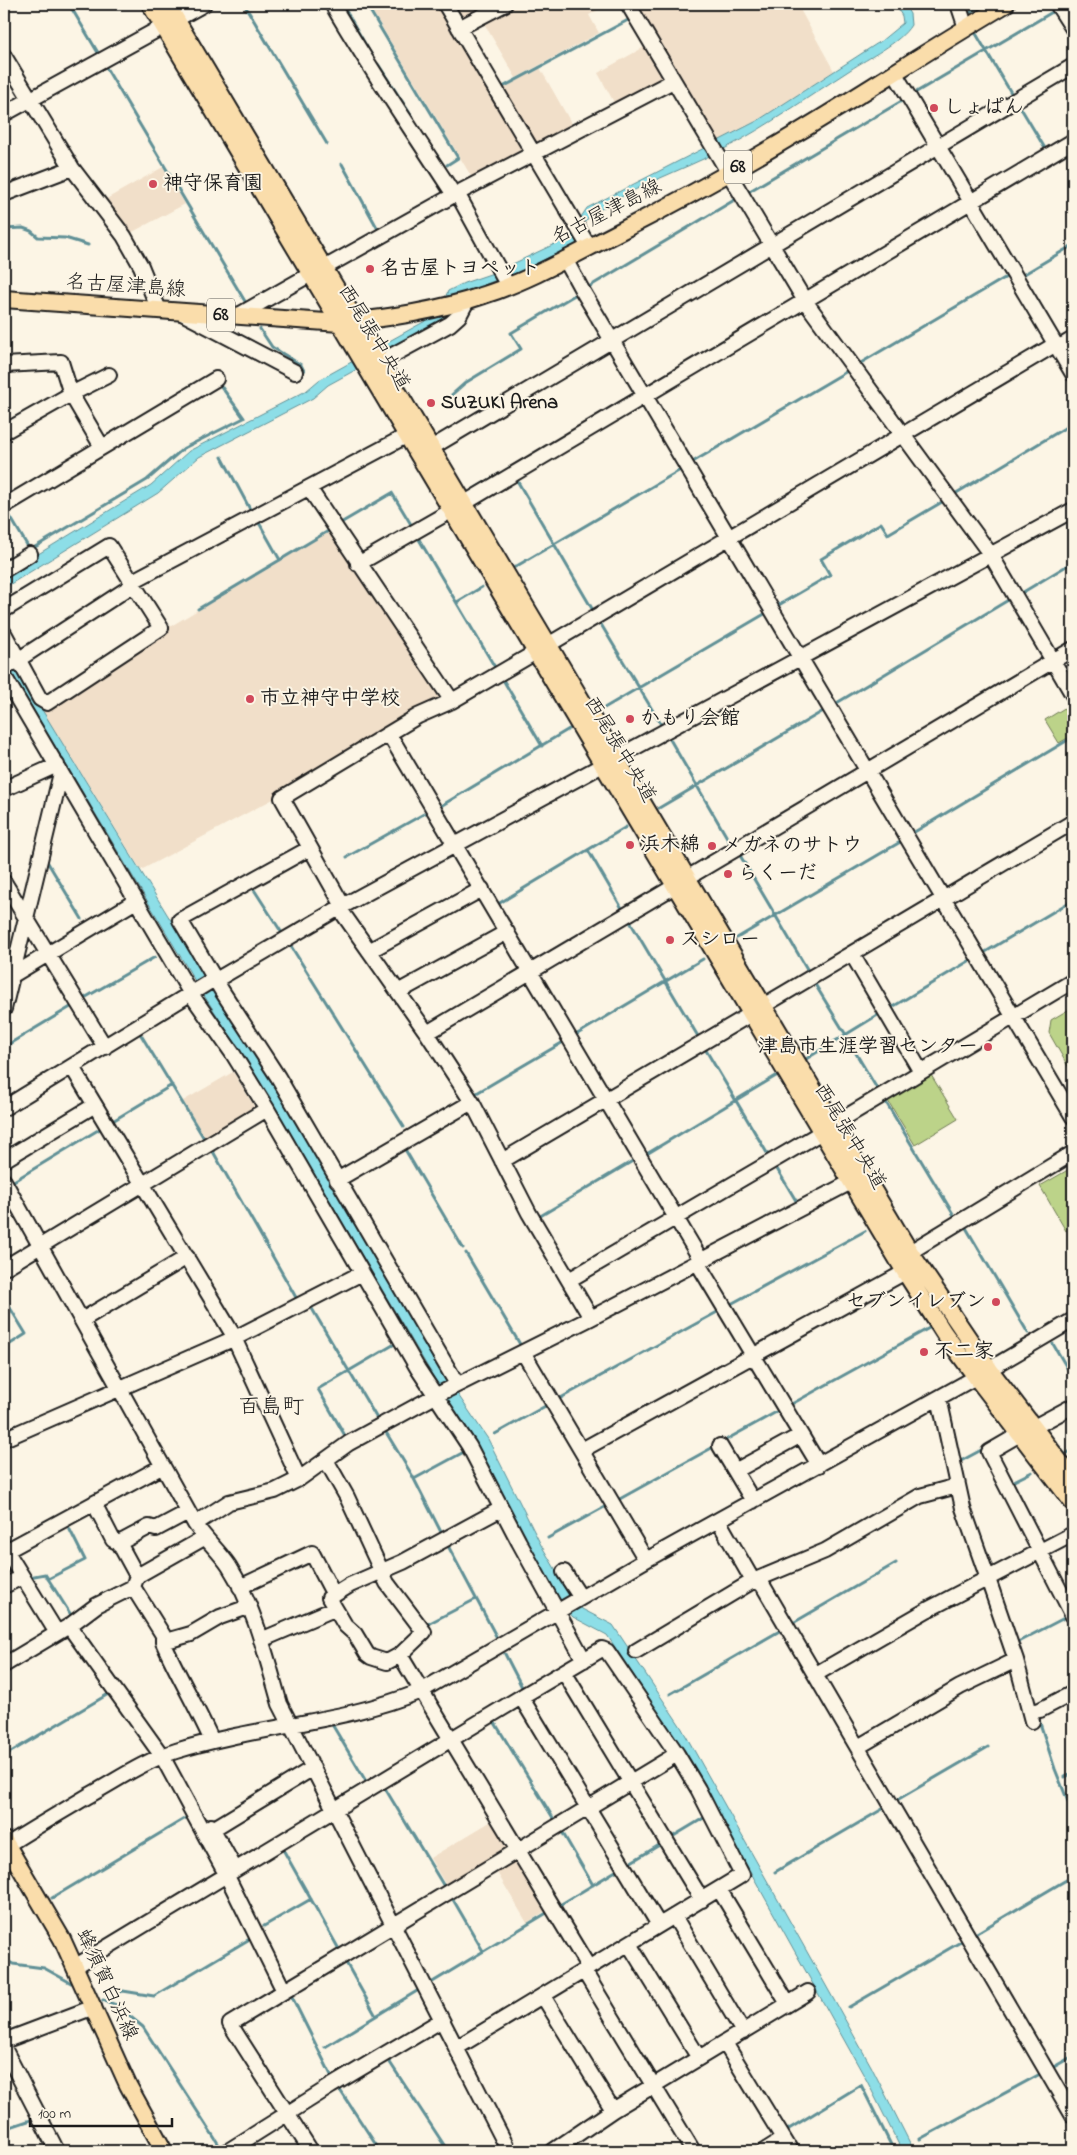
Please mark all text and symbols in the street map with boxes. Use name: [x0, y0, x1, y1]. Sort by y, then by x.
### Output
place label: しょぱん: [944, 94, 1024, 123]
marker: しょぱん: [928, 102, 940, 114]
road number: 68: [724, 150, 752, 183]
place label: 神守保育園: [163, 170, 263, 199]
street label: 名古屋津島線: [547, 173, 667, 253]
marker: 神守保育園: [147, 178, 159, 190]
place label: 名古屋トヨペット: [380, 255, 540, 284]
marker: 名古屋トヨペット: [364, 263, 376, 275]
street label: 名古屋津島線: [65, 268, 187, 306]
street label: 西尾張中央道: [330, 279, 416, 397]
road number: 68: [207, 298, 235, 332]
place label: SUZUKI Arena: [441, 389, 558, 418]
marker: SUZUKI Arena: [425, 397, 437, 409]
place label: 市立神守中学校: [260, 685, 400, 714]
street label: 西尾張中央道: [576, 691, 662, 809]
marker: 市立神守中学校: [244, 693, 256, 705]
place label: かもり会館: [640, 705, 740, 734]
marker: かもり会館: [624, 713, 636, 725]
place label: 浜木綿: [640, 831, 700, 860]
place label: メガネのサトウ: [722, 832, 862, 861]
marker: 浜木綿: [624, 839, 636, 851]
marker: メガネのサトウ: [706, 840, 718, 852]
place label: らくーだ: [738, 860, 818, 889]
marker: らくーだ: [722, 868, 734, 880]
place label: スシロー: [680, 926, 760, 955]
marker: スシロー: [664, 934, 676, 946]
place label: 津島市生涯学習センター: [758, 1033, 978, 1062]
marker: 津島市生涯学習センター: [982, 1041, 994, 1053]
street label: 西尾張中央道: [806, 1078, 892, 1196]
place label: セブンイレブン: [846, 1288, 986, 1317]
marker: セブンイレブン: [990, 1296, 1002, 1308]
place label: 不二家: [934, 1338, 994, 1367]
marker: 不二家: [918, 1346, 930, 1358]
district label: 百島町: [238, 1392, 304, 1424]
street label: 蜂須賀白浜線: [68, 1924, 144, 2046]
scale bar: [30, 2095, 172, 2127]
text: 100 m: [38, 2103, 71, 2125]

